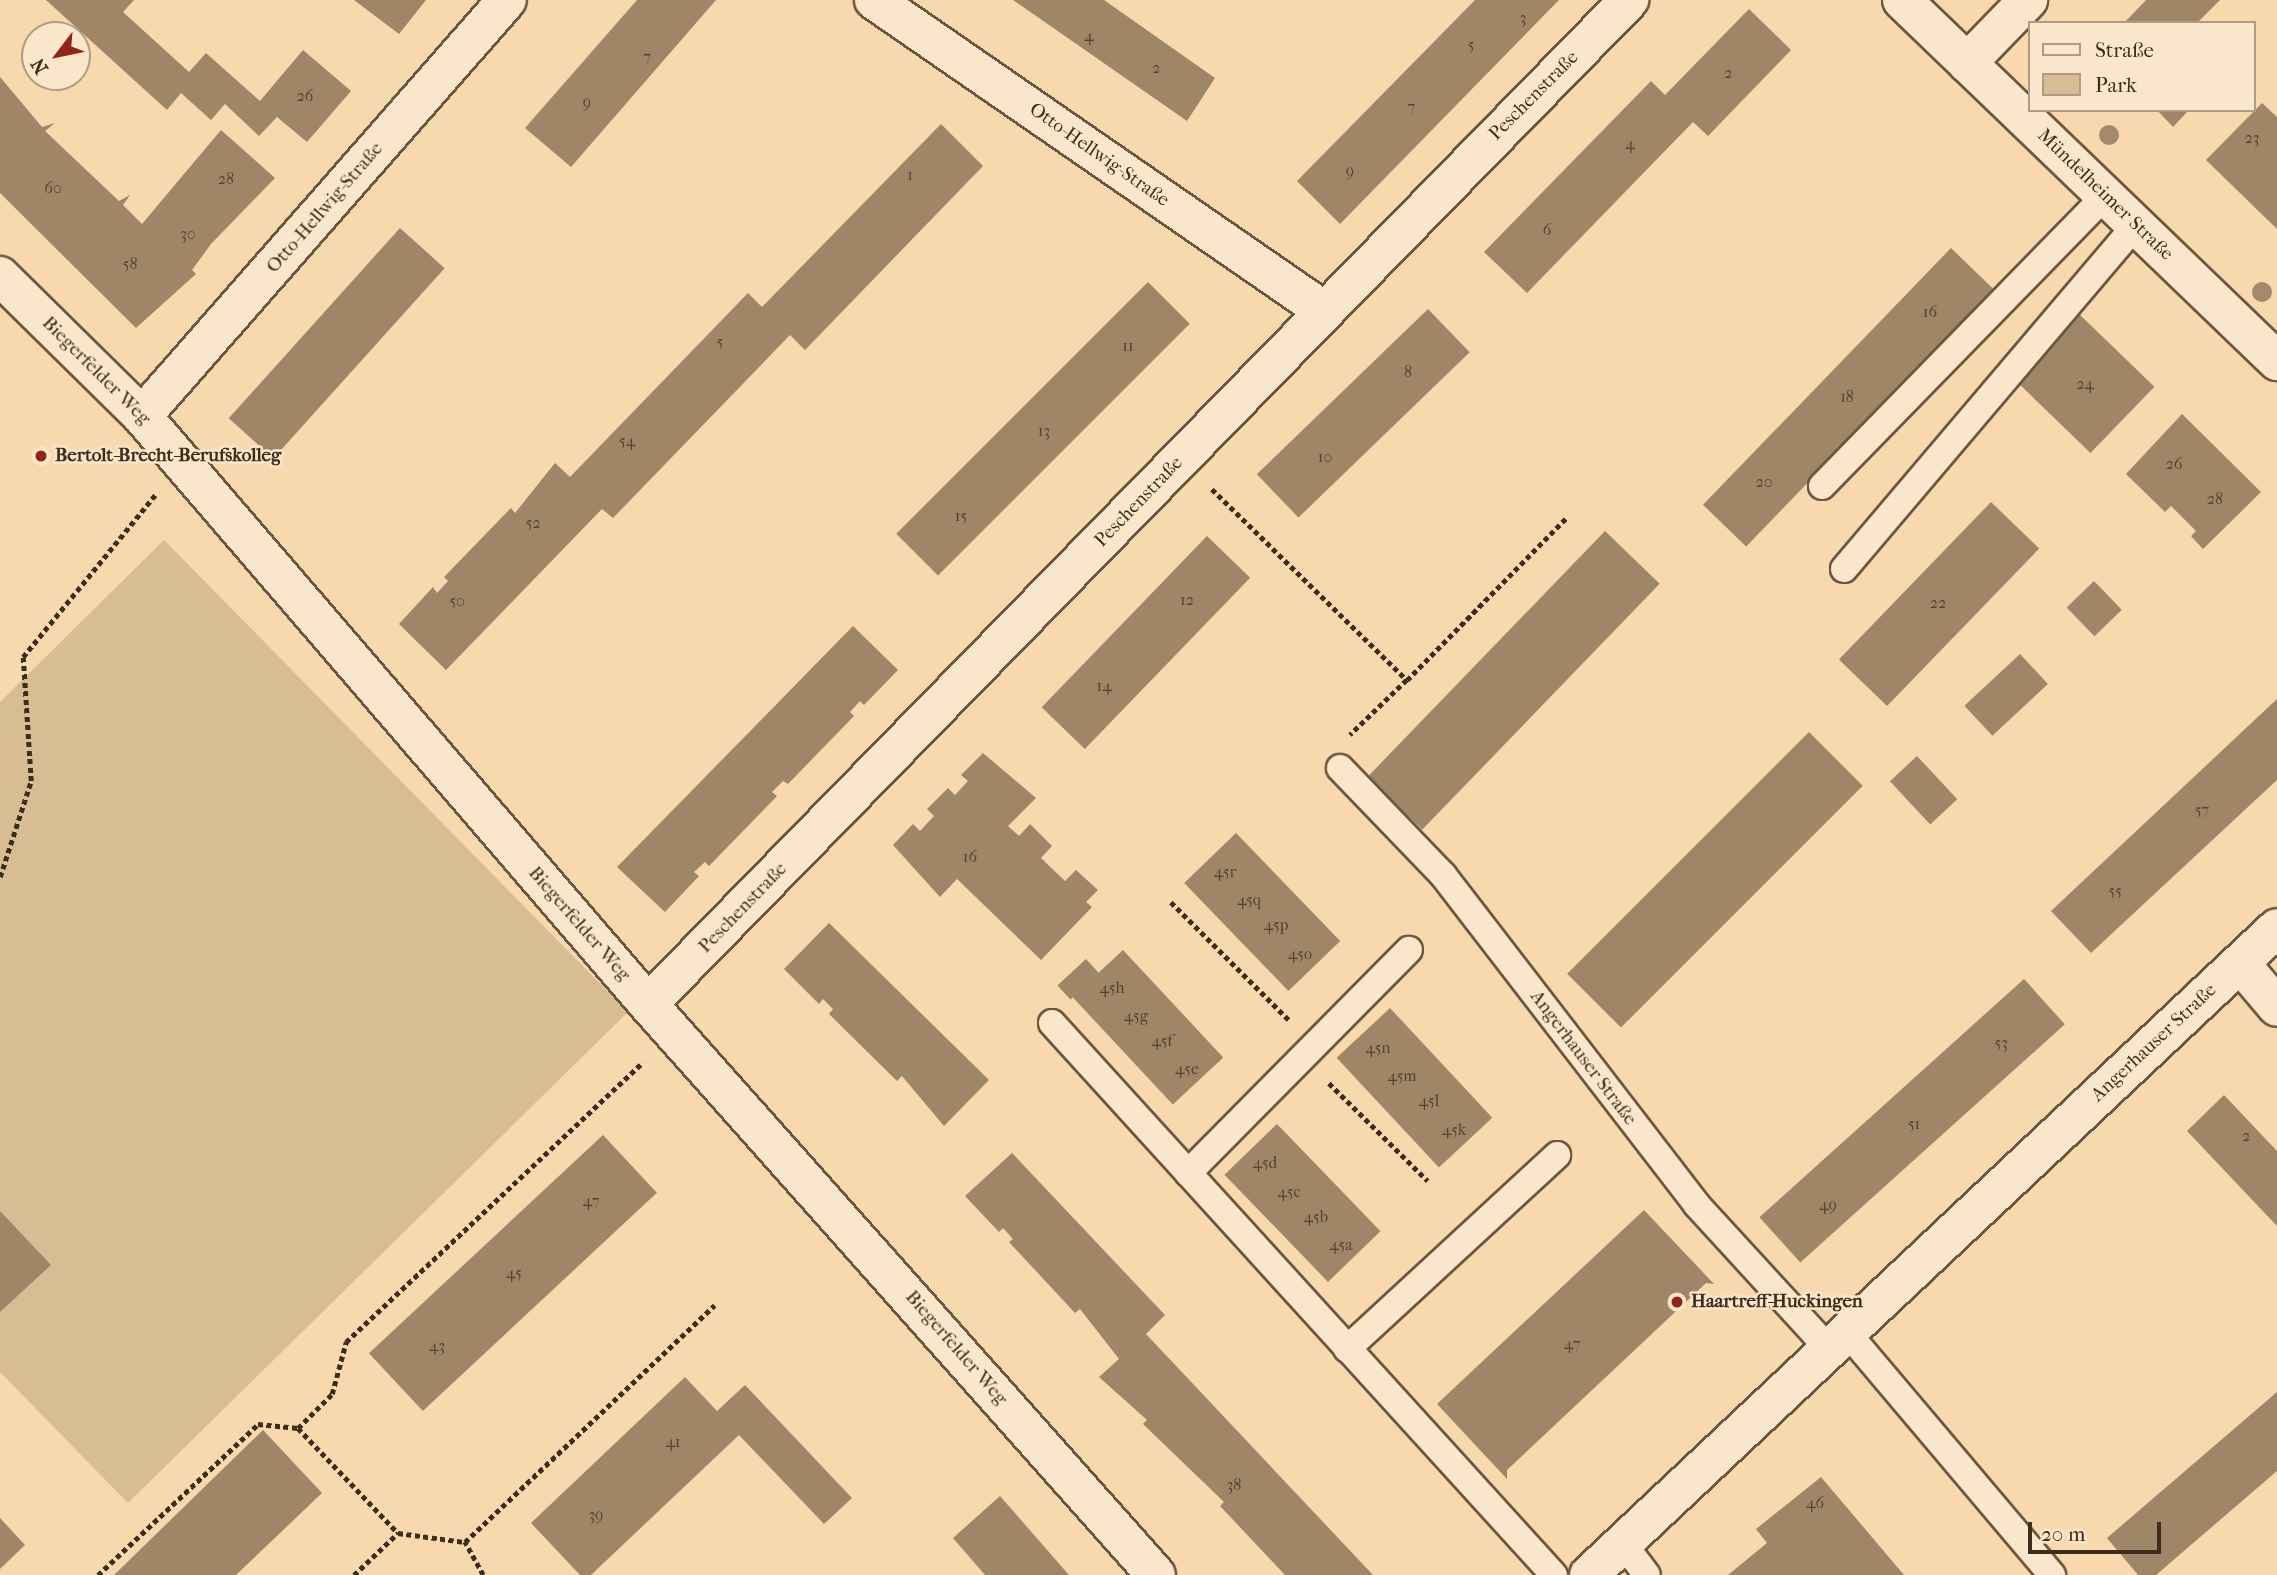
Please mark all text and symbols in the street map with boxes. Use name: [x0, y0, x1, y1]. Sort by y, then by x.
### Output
house number: 3: [1520, 8, 1526, 28]
north arrow: [21, 21, 91, 91]
legend: [2028, 21, 2256, 112]
house number: 4: [1084, 26, 1094, 46]
house number: 5: [1468, 35, 1474, 55]
text: Straße: [2095, 38, 2154, 62]
street label: Peschenstraße: [1484, 46, 1584, 146]
house number: 7: [643, 47, 651, 67]
text: N: [27, 54, 53, 78]
house number: 2: [1152, 58, 1160, 78]
house number: 2: [1724, 63, 1732, 83]
text: Park: [2095, 73, 2137, 97]
house number: 26: [297, 86, 313, 106]
house number: 9: [583, 92, 591, 112]
house number: 7: [1407, 97, 1415, 117]
street label: Otto-Hellwig-Straße: [1025, 98, 1173, 212]
street label: Mündelheimer Straße: [2032, 124, 2178, 266]
house number: 23: [2245, 128, 2259, 148]
house number: 4: [1625, 134, 1635, 154]
street label: Otto-Hellwig-Straße: [262, 138, 388, 278]
house number: 9: [1346, 161, 1354, 181]
house number: 1: [907, 165, 913, 185]
house number: 28: [218, 169, 234, 189]
house number: 60: [44, 178, 62, 198]
house number: 6: [1543, 220, 1551, 240]
house number: 30: [180, 224, 196, 244]
house number: 58: [123, 254, 137, 274]
house number: 16: [1923, 302, 1937, 322]
street label: Biegerfelder Weg: [37, 312, 155, 430]
house number: 5: [717, 332, 723, 352]
house number: 11: [1122, 336, 1134, 356]
house number: 8: [1404, 362, 1412, 382]
house number: 24: [2076, 374, 2094, 394]
house number: 18: [1840, 387, 1854, 407]
house number: 13: [1038, 421, 1050, 441]
house number: 54: [619, 431, 635, 451]
place label: Bertolt-Brecht-Berufskolleg: [55, 445, 281, 467]
house number: 10: [1318, 447, 1332, 467]
marker: Bertolt-Brecht-Berufskolleg: [33, 448, 49, 464]
street label: Peschenstraße: [1090, 452, 1188, 552]
house number: 26: [2166, 454, 2182, 474]
house number: 20: [1755, 472, 1773, 492]
house number: 28: [2207, 489, 2223, 509]
house number: 15: [955, 506, 967, 526]
house number: 52: [525, 513, 541, 533]
house number: 12: [1180, 590, 1194, 610]
house number: 50: [449, 591, 465, 611]
house number: 22: [1930, 593, 1946, 613]
house number: 14: [1096, 676, 1112, 696]
house number: 57: [2195, 800, 2209, 820]
house number: 16: [963, 847, 977, 867]
street label: Peschenstraße: [694, 858, 792, 958]
street label: Biegerfelder Weg: [523, 862, 635, 986]
house number: 45r: [1214, 862, 1236, 882]
house number: 55: [2108, 881, 2122, 901]
house number: 45q: [1237, 890, 1261, 910]
house number: 45p: [1264, 915, 1288, 935]
house number: 45o: [1288, 944, 1312, 964]
house number: 45h: [1100, 978, 1124, 998]
street label: Angerhauser Straße: [2087, 979, 2221, 1107]
street label: Angerhauser Straße: [1525, 986, 1641, 1130]
house number: 45g: [1124, 1006, 1148, 1026]
house number: 45f: [1151, 1031, 1173, 1051]
house number: 53: [1994, 1033, 2008, 1053]
house number: 45n: [1365, 1038, 1391, 1058]
house number: 45e: [1175, 1059, 1199, 1079]
house number: 45m: [1387, 1066, 1417, 1086]
house number: 45l: [1419, 1091, 1439, 1111]
house number: 51: [1908, 1114, 1920, 1134]
house number: 45k: [1442, 1120, 1466, 1140]
house number: 2: [2242, 1126, 2250, 1146]
house number: 45d: [1253, 1153, 1277, 1173]
house number: 45c: [1278, 1182, 1300, 1202]
house number: 47: [583, 1191, 599, 1211]
house number: 49: [1819, 1195, 1837, 1215]
house number: 45b: [1304, 1207, 1328, 1227]
house number: 45a: [1329, 1235, 1353, 1255]
house number: 45: [506, 1263, 522, 1283]
street label: Biegerfelder Weg: [900, 1286, 1012, 1410]
place label: Haartreff-Huckingen: [1691, 1291, 1863, 1313]
marker: Haartreff-Huckingen: [1669, 1294, 1685, 1310]
house number: 47: [1564, 1334, 1580, 1354]
house number: 43: [429, 1336, 445, 1356]
house number: 41: [665, 1432, 681, 1452]
house number: 38: [1227, 1475, 1241, 1495]
house number: 46: [1806, 1493, 1824, 1513]
house number: 39: [589, 1505, 603, 1525]
scale bar: [2032, 1508, 2165, 1552]
text: 20 m: [2041, 1522, 2085, 1546]

